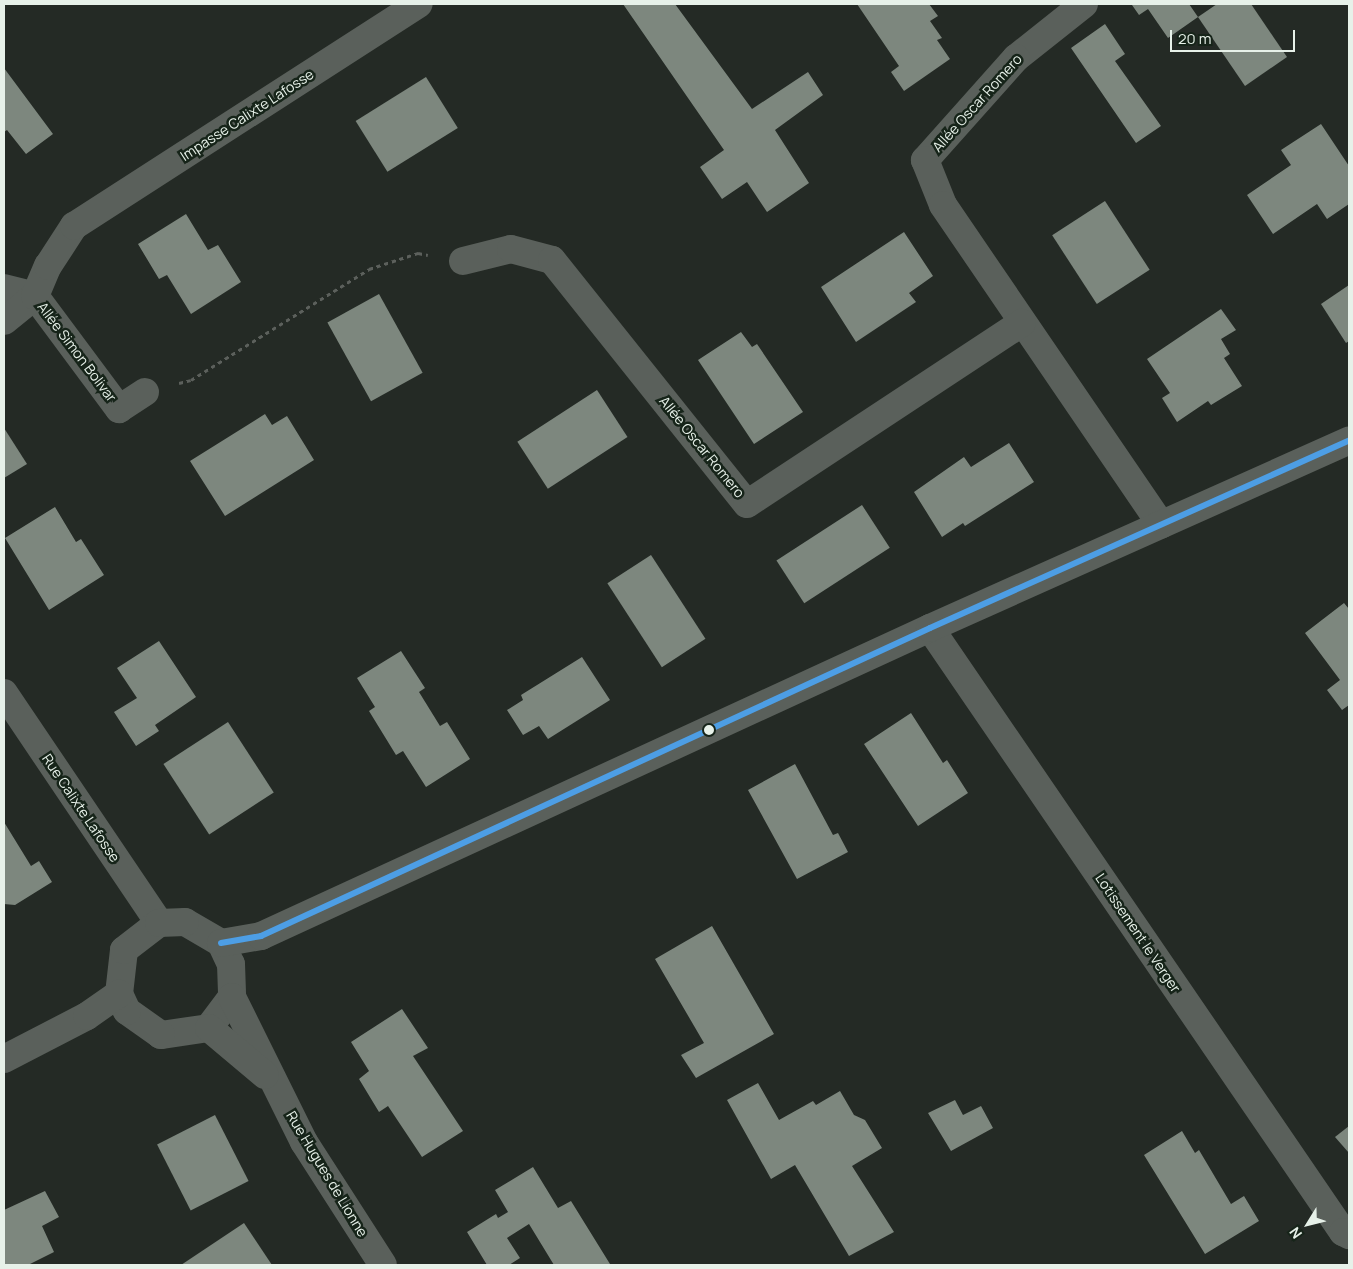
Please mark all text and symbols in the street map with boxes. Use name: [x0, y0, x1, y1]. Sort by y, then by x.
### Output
scale bar: [1173, 20, 1298, 52]
text: 20 m: [1178, 28, 1211, 49]
street label: Allée Oscar Romero: [929, 51, 1025, 155]
street label: Impasse Calixte Lafosse: [177, 66, 317, 164]
street label: Allée Simon Bolivar: [34, 299, 120, 405]
street label: Allée Oscar Romero: [656, 393, 748, 501]
unlabelled marker: [704, 725, 714, 735]
street label: Rue Calixte Lafosse: [39, 751, 123, 865]
street label: Lotissement le Verger: [1092, 870, 1184, 996]
street label: Rue Hugues de Lionne: [283, 1108, 371, 1240]
north arrow: [1283, 1199, 1333, 1249]
text: N: [1285, 1223, 1306, 1243]

